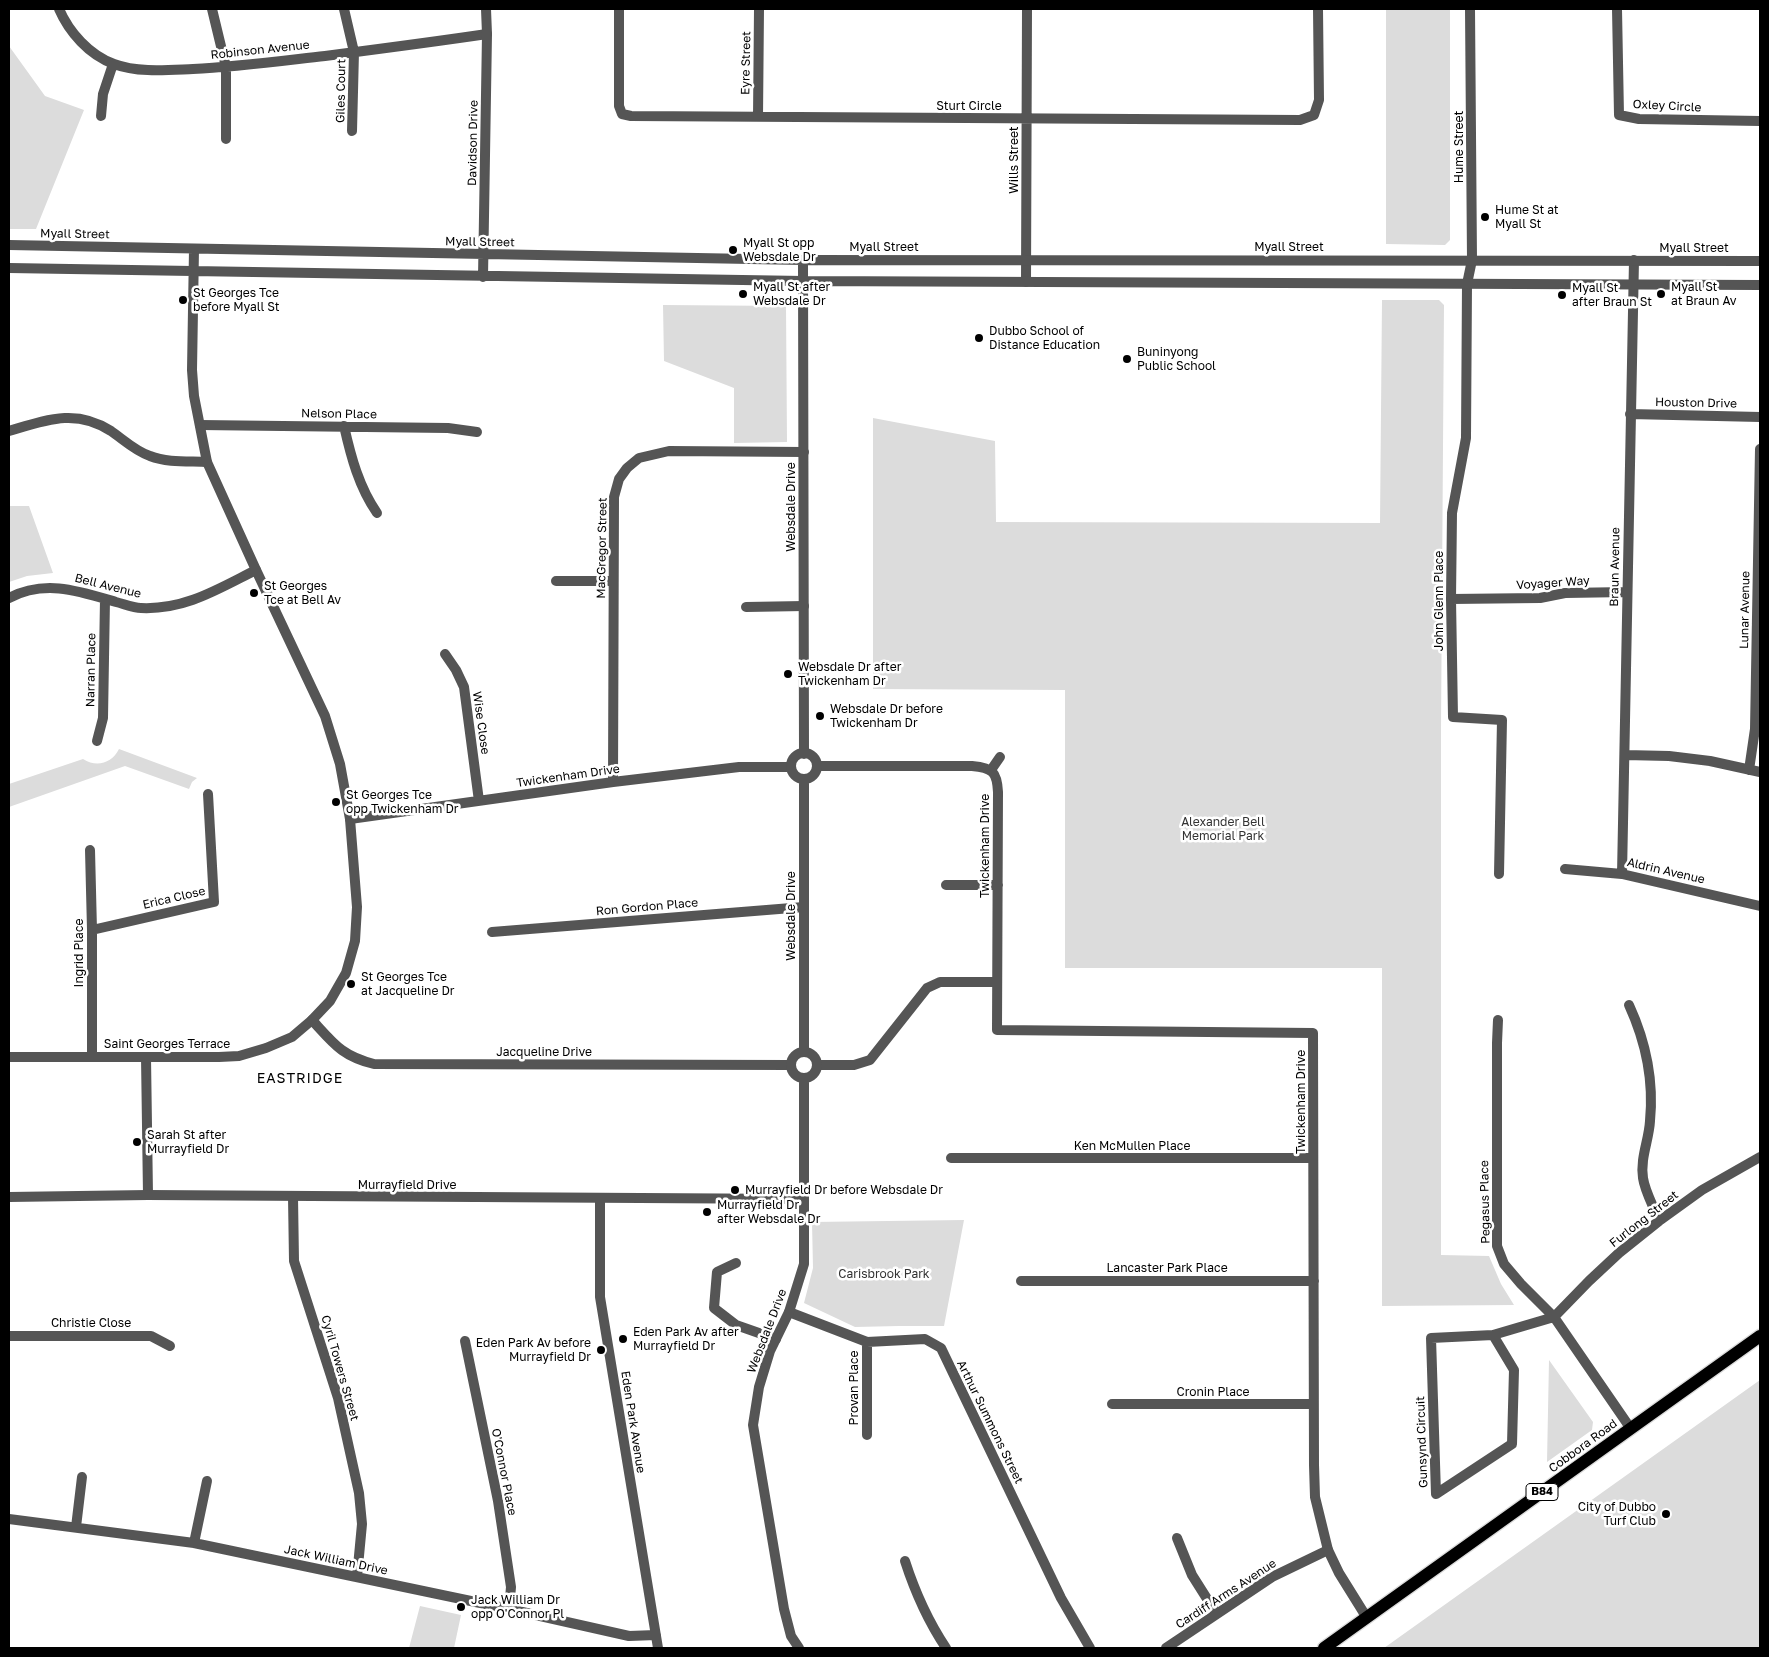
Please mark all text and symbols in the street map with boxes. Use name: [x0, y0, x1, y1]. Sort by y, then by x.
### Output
street label: Eyre Street: [738, 31, 754, 95]
street label: Robinson Avenue: [210, 38, 310, 62]
street label: Giles Court: [333, 59, 349, 123]
street label: Oxley Circle: [1632, 97, 1702, 115]
street label: Sturt Circle: [936, 99, 1002, 113]
street label: Davidson Drive: [465, 100, 481, 186]
street label: Hume Street: [1452, 111, 1466, 183]
street label: Wills Street: [1007, 126, 1021, 194]
place label: Hume St at Myall St: [1495, 203, 1559, 231]
marker: Hume St at Myall St: [1479, 211, 1491, 223]
street label: Myall Street: [40, 226, 110, 242]
street label: Myall Street: [445, 234, 515, 250]
place label: Myall St opp Websdale Dr: [743, 236, 816, 264]
street label: Myall Street: [849, 240, 919, 254]
street label: Myall Street: [1254, 240, 1324, 254]
street label: Myall Street: [1659, 241, 1729, 255]
marker: Myall St opp Websdale Dr: [727, 244, 739, 256]
place label: Myall St after Websdale Dr: [753, 280, 830, 308]
place label: Myall St at Braun Av: [1671, 280, 1737, 308]
place label: Myall St after Braun St: [1572, 281, 1652, 309]
place label: St Georges Tce before Myall St: [193, 286, 280, 314]
marker: Myall St after Websdale Dr: [737, 288, 749, 300]
marker: Myall St at Braun Av: [1655, 288, 1667, 300]
marker: Myall St after Braun St: [1556, 289, 1568, 301]
marker: St Georges Tce before Myall St: [177, 294, 189, 306]
place label: Dubbo School of Distance Education: [989, 324, 1100, 352]
marker: Dubbo School of Distance Education: [973, 332, 985, 344]
place label: Buninyong Public School: [1137, 345, 1216, 373]
marker: Buninyong Public School: [1121, 353, 1133, 365]
street label: Houston Drive: [1655, 395, 1737, 411]
street label: Nelson Place: [301, 406, 377, 422]
street label: Websdale Drive: [784, 462, 798, 552]
street label: MacGregor Street: [594, 497, 610, 599]
street label: Braun Avenue: [1607, 527, 1623, 607]
street label: John Glenn Place: [1432, 551, 1446, 651]
street label: Bell Avenue: [73, 571, 143, 601]
street label: Lunar Avenue: [1737, 571, 1753, 649]
street label: Voyager Way: [1516, 573, 1590, 593]
place label: St Georges Tce at Bell Av: [264, 579, 341, 607]
marker: St Georges Tce at Bell Av: [248, 587, 260, 599]
street label: Narran Place: [83, 633, 99, 707]
place label: Websdale Dr after Twickenham Dr: [798, 660, 901, 688]
marker: Websdale Dr after Twickenham Dr: [782, 668, 794, 680]
street label: Wise Close: [469, 691, 493, 755]
place label: Websdale Dr before Twickenham Dr: [830, 702, 943, 730]
marker: Websdale Dr before Twickenham Dr: [814, 710, 826, 722]
street label: Twickenham Drive: [515, 762, 621, 790]
place label: St Georges Tce opp Twickenham Dr: [346, 788, 459, 816]
street label: Twickenham Drive: [978, 794, 992, 898]
marker: St Georges Tce opp Twickenham Dr: [330, 796, 342, 808]
park label: Alexander Bell Memorial Park: [1181, 815, 1265, 843]
street label: Aldrin Avenue: [1626, 855, 1706, 887]
street label: Websdale Drive: [784, 871, 798, 961]
street label: Erica Close: [141, 884, 207, 912]
street label: Ron Gordon Place: [595, 895, 699, 919]
street label: Ingrid Place: [72, 919, 86, 987]
place label: St Georges Tce at Jacqueline Dr: [361, 970, 455, 998]
marker: St Georges Tce at Jacqueline Dr: [345, 978, 357, 990]
street label: Saint Georges Terrace: [104, 1037, 230, 1051]
street label: Jacqueline Drive: [496, 1045, 592, 1059]
street label: Twickenham Drive: [1294, 1050, 1308, 1154]
district label: EASTRIDGE: [256, 1071, 344, 1087]
place label: Sarah St after Murrayfield Dr: [147, 1128, 229, 1156]
marker: Sarah St after Murrayfield Dr: [131, 1136, 143, 1148]
street label: Ken McMullen Place: [1074, 1139, 1190, 1153]
street label: Pegasus Place: [1477, 1160, 1493, 1244]
street label: Murrayfield Drive: [358, 1178, 456, 1192]
place label: Murrayfield Dr before Websdale Dr: [745, 1183, 943, 1197]
marker: Murrayfield Dr before Websdale Dr: [729, 1184, 741, 1196]
street label: Furlong Street: [1607, 1188, 1681, 1250]
place label: Murrayfield Dr after Websdale Dr: [717, 1198, 820, 1226]
marker: Murrayfield Dr after Websdale Dr: [701, 1206, 713, 1218]
street label: Lancaster Park Place: [1106, 1261, 1228, 1275]
park label: Carisbrook Park: [838, 1267, 930, 1281]
street label: Websdale Drive: [744, 1287, 790, 1375]
street label: Cyril Towers Street: [318, 1314, 362, 1422]
street label: Christie Close: [51, 1316, 131, 1330]
place label: Eden Park Av after Murrayfield Dr: [633, 1325, 739, 1353]
marker: Eden Park Av after Murrayfield Dr: [617, 1333, 629, 1345]
place label: Eden Park Av before Murrayfield Dr: [476, 1336, 591, 1364]
marker: Eden Park Av before Murrayfield Dr: [595, 1344, 607, 1356]
street label: Provan Place: [847, 1351, 861, 1425]
street label: Arthur Summons Street: [954, 1358, 1026, 1486]
street label: Eden Park Avenue: [618, 1370, 648, 1474]
street label: Cronin Place: [1177, 1385, 1249, 1399]
street label: Gunsynd Circuit: [1413, 1396, 1431, 1488]
street label: Cobbora Road: [1546, 1416, 1620, 1476]
street label: O'Connor Place: [488, 1427, 520, 1517]
road number: B84: [1526, 1484, 1558, 1500]
place label: City of Dubbo Turf Club: [1578, 1500, 1656, 1528]
marker: City of Dubbo Turf Club: [1660, 1508, 1672, 1520]
street label: Jack William Drive: [283, 1542, 389, 1578]
street label: Cardiff Arms Avenue: [1173, 1556, 1279, 1632]
place label: Jack William Dr opp O'Connor Pl: [471, 1593, 564, 1621]
marker: Jack William Dr opp O'Connor Pl: [455, 1601, 467, 1613]

